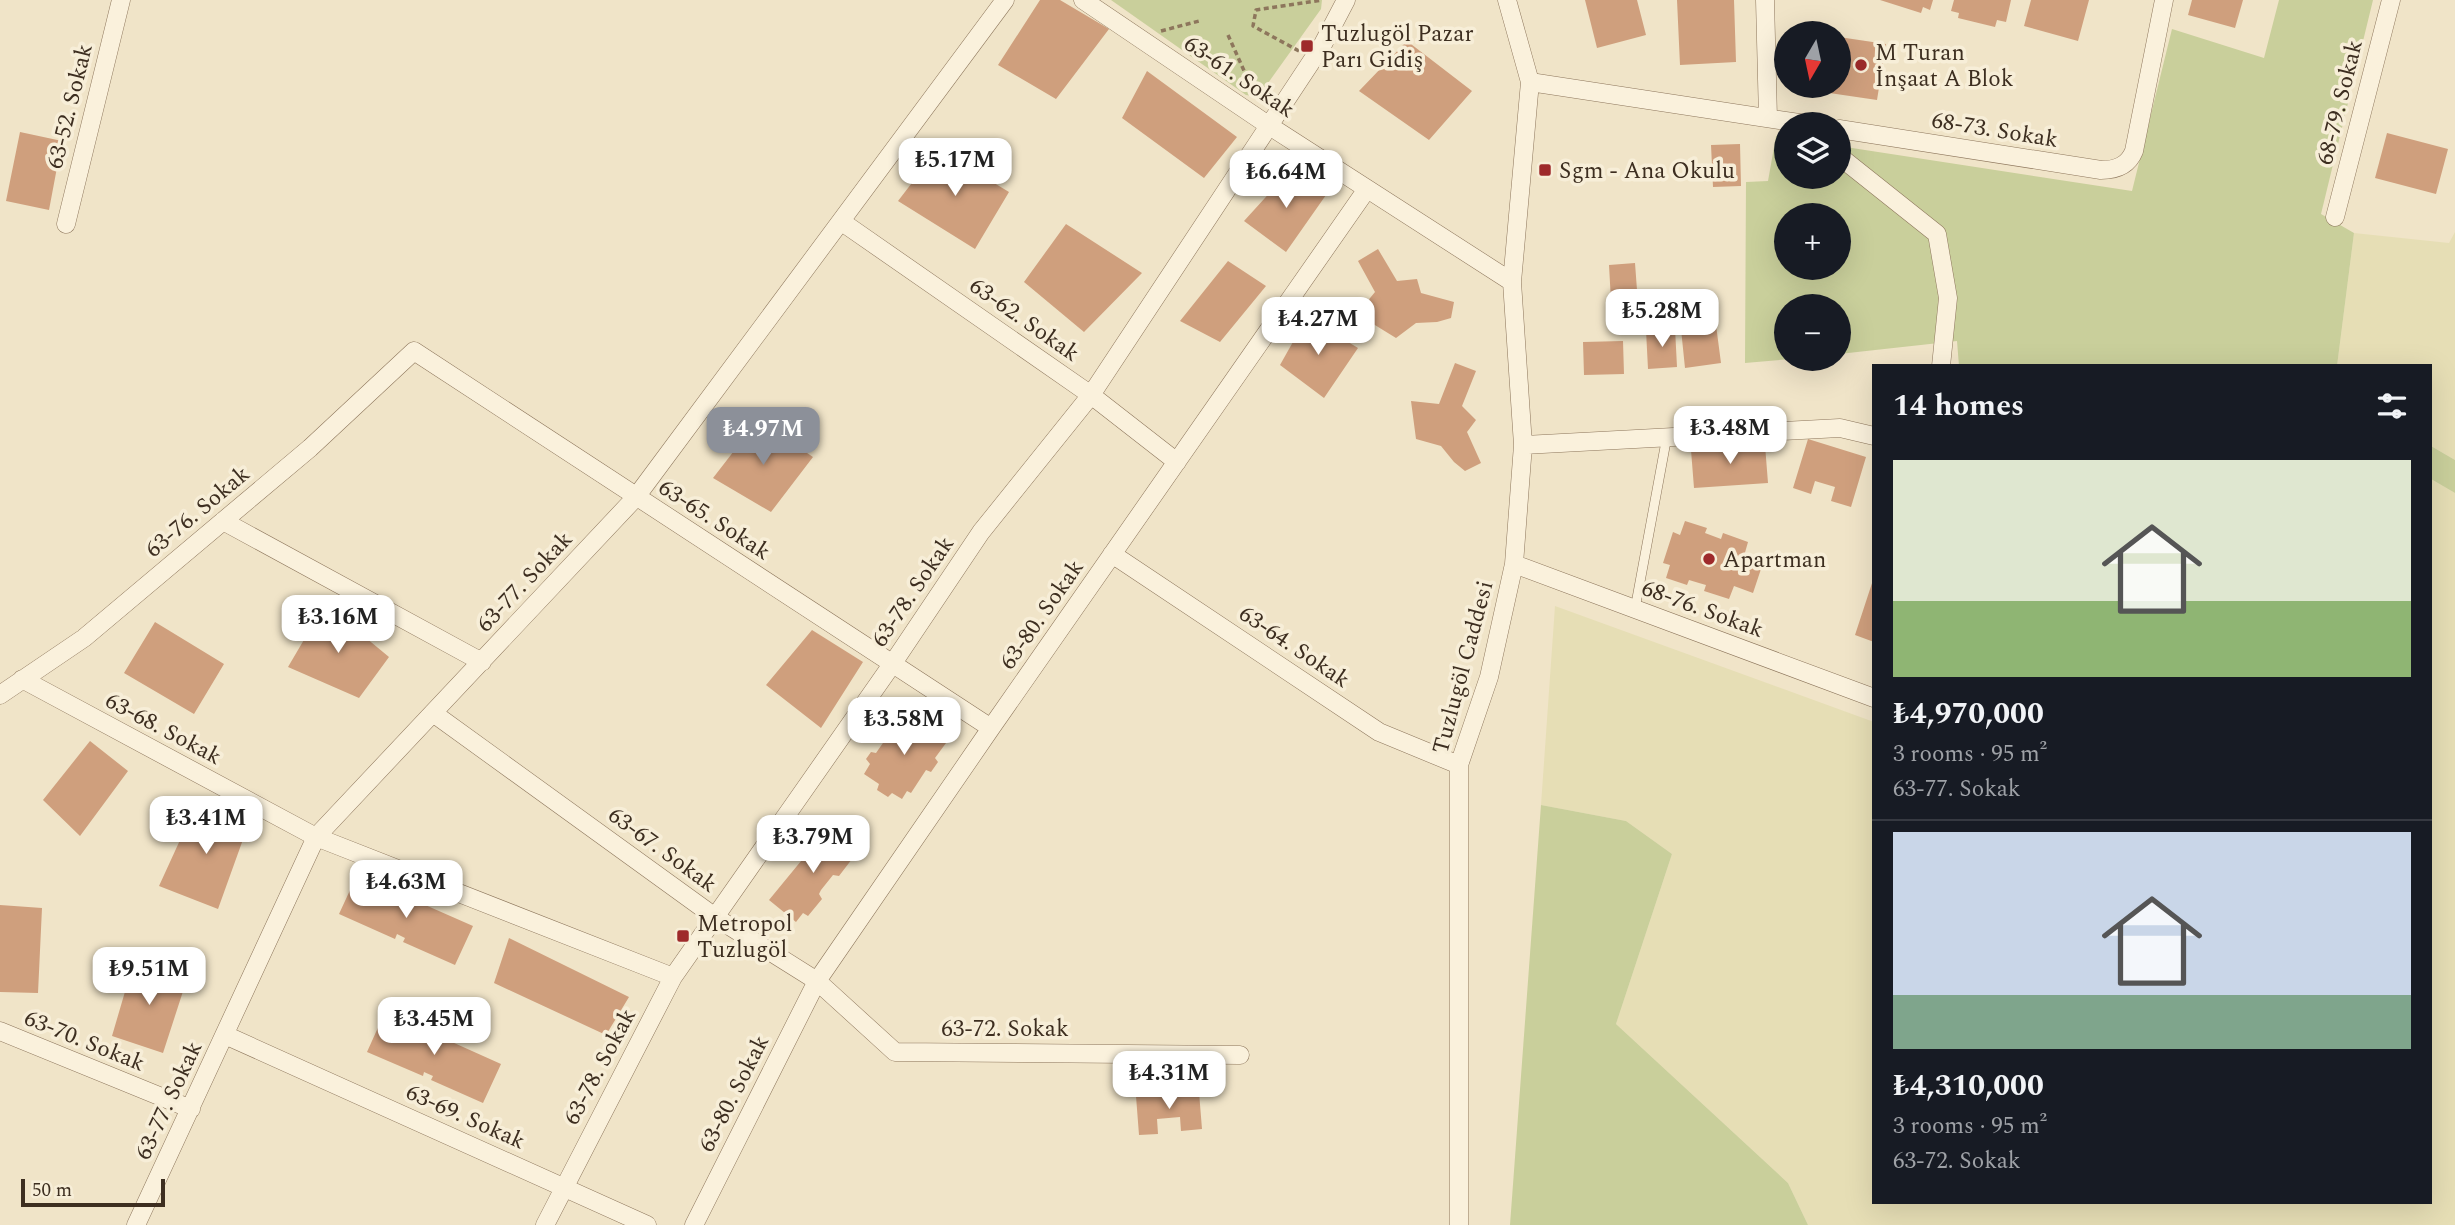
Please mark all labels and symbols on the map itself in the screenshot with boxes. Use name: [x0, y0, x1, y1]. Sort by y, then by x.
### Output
place label: Tuzlugöl Pazar Parı Gidiş: [1321, 17, 1474, 78]
north arrow: [1774, 21, 1852, 98]
street label: 63-61. Sokak: [1176, 27, 1302, 128]
place label: M Turan İnşaat A Blok: [1875, 36, 2014, 97]
street label: 68-79. Sokak: [2308, 36, 2373, 169]
marker: Tuzlugöl Pazar Parı Gidiş: [1299, 38, 1315, 54]
street label: 63-52. Sokak: [38, 40, 103, 173]
marker: M Turan İnşaat A Blok: [1853, 57, 1869, 73]
street label: 68-73. Sokak: [1929, 103, 2061, 158]
pin: ₺5.17M: [898, 138, 1012, 198]
pin: ₺6.64M: [1229, 150, 1343, 210]
place label: Sgm - Ana Okulu: [1559, 154, 1735, 189]
marker: Sgm - Ana Okulu: [1537, 162, 1553, 178]
street label: 63-62. Sokak: [962, 269, 1087, 371]
pin: ₺5.28M: [1605, 290, 1719, 349]
pin: ₺4.27M: [1261, 298, 1375, 357]
pin: ₺3.48M: [1673, 406, 1787, 466]
pin: ₺4.97M: [706, 407, 820, 467]
street label: 63-76. Sokak: [138, 458, 258, 567]
street label: 63-65. Sokak: [651, 471, 777, 570]
street label: 63-77. Sokak: [469, 523, 582, 641]
street label: 63-78. Sokak: [863, 529, 964, 655]
place label: Apartman: [1723, 543, 1826, 578]
marker: Apartman: [1701, 551, 1717, 567]
street label: 63-80. Sokak: [991, 552, 1093, 677]
street label: 68-76. Sokak: [1637, 571, 1769, 648]
street label: Tuzlugöl Caddesi: [1424, 577, 1503, 758]
pin: ₺3.16M: [281, 596, 395, 655]
street label: 63-64. Sokak: [1231, 597, 1357, 698]
street label: 63-68. Sokak: [99, 684, 228, 775]
pin: ₺3.58M: [847, 698, 961, 757]
pin: ₺3.41M: [149, 796, 263, 856]
street label: 63-67. Sokak: [600, 799, 724, 902]
pin: ₺3.79M: [756, 816, 870, 875]
pin: ₺4.63M: [349, 860, 463, 920]
place label: Metropol Tuzlugöl: [697, 907, 792, 968]
marker: Metropol Tuzlugöl: [675, 928, 691, 944]
pin: ₺9.51M: [92, 948, 206, 1007]
pin: ₺3.45M: [377, 998, 491, 1057]
street label: 63-70. Sokak: [19, 1001, 150, 1082]
street label: 63-78. Sokak: [555, 1002, 646, 1131]
street label: 63-72. Sokak: [941, 1012, 1069, 1047]
street label: 63-80. Sokak: [690, 1029, 779, 1159]
street label: 63-77. Sokak: [127, 1035, 212, 1166]
pin: ₺4.31M: [1112, 1052, 1226, 1111]
street label: 63-69. Sokak: [400, 1075, 531, 1159]
scale bar: [21, 1176, 164, 1208]

